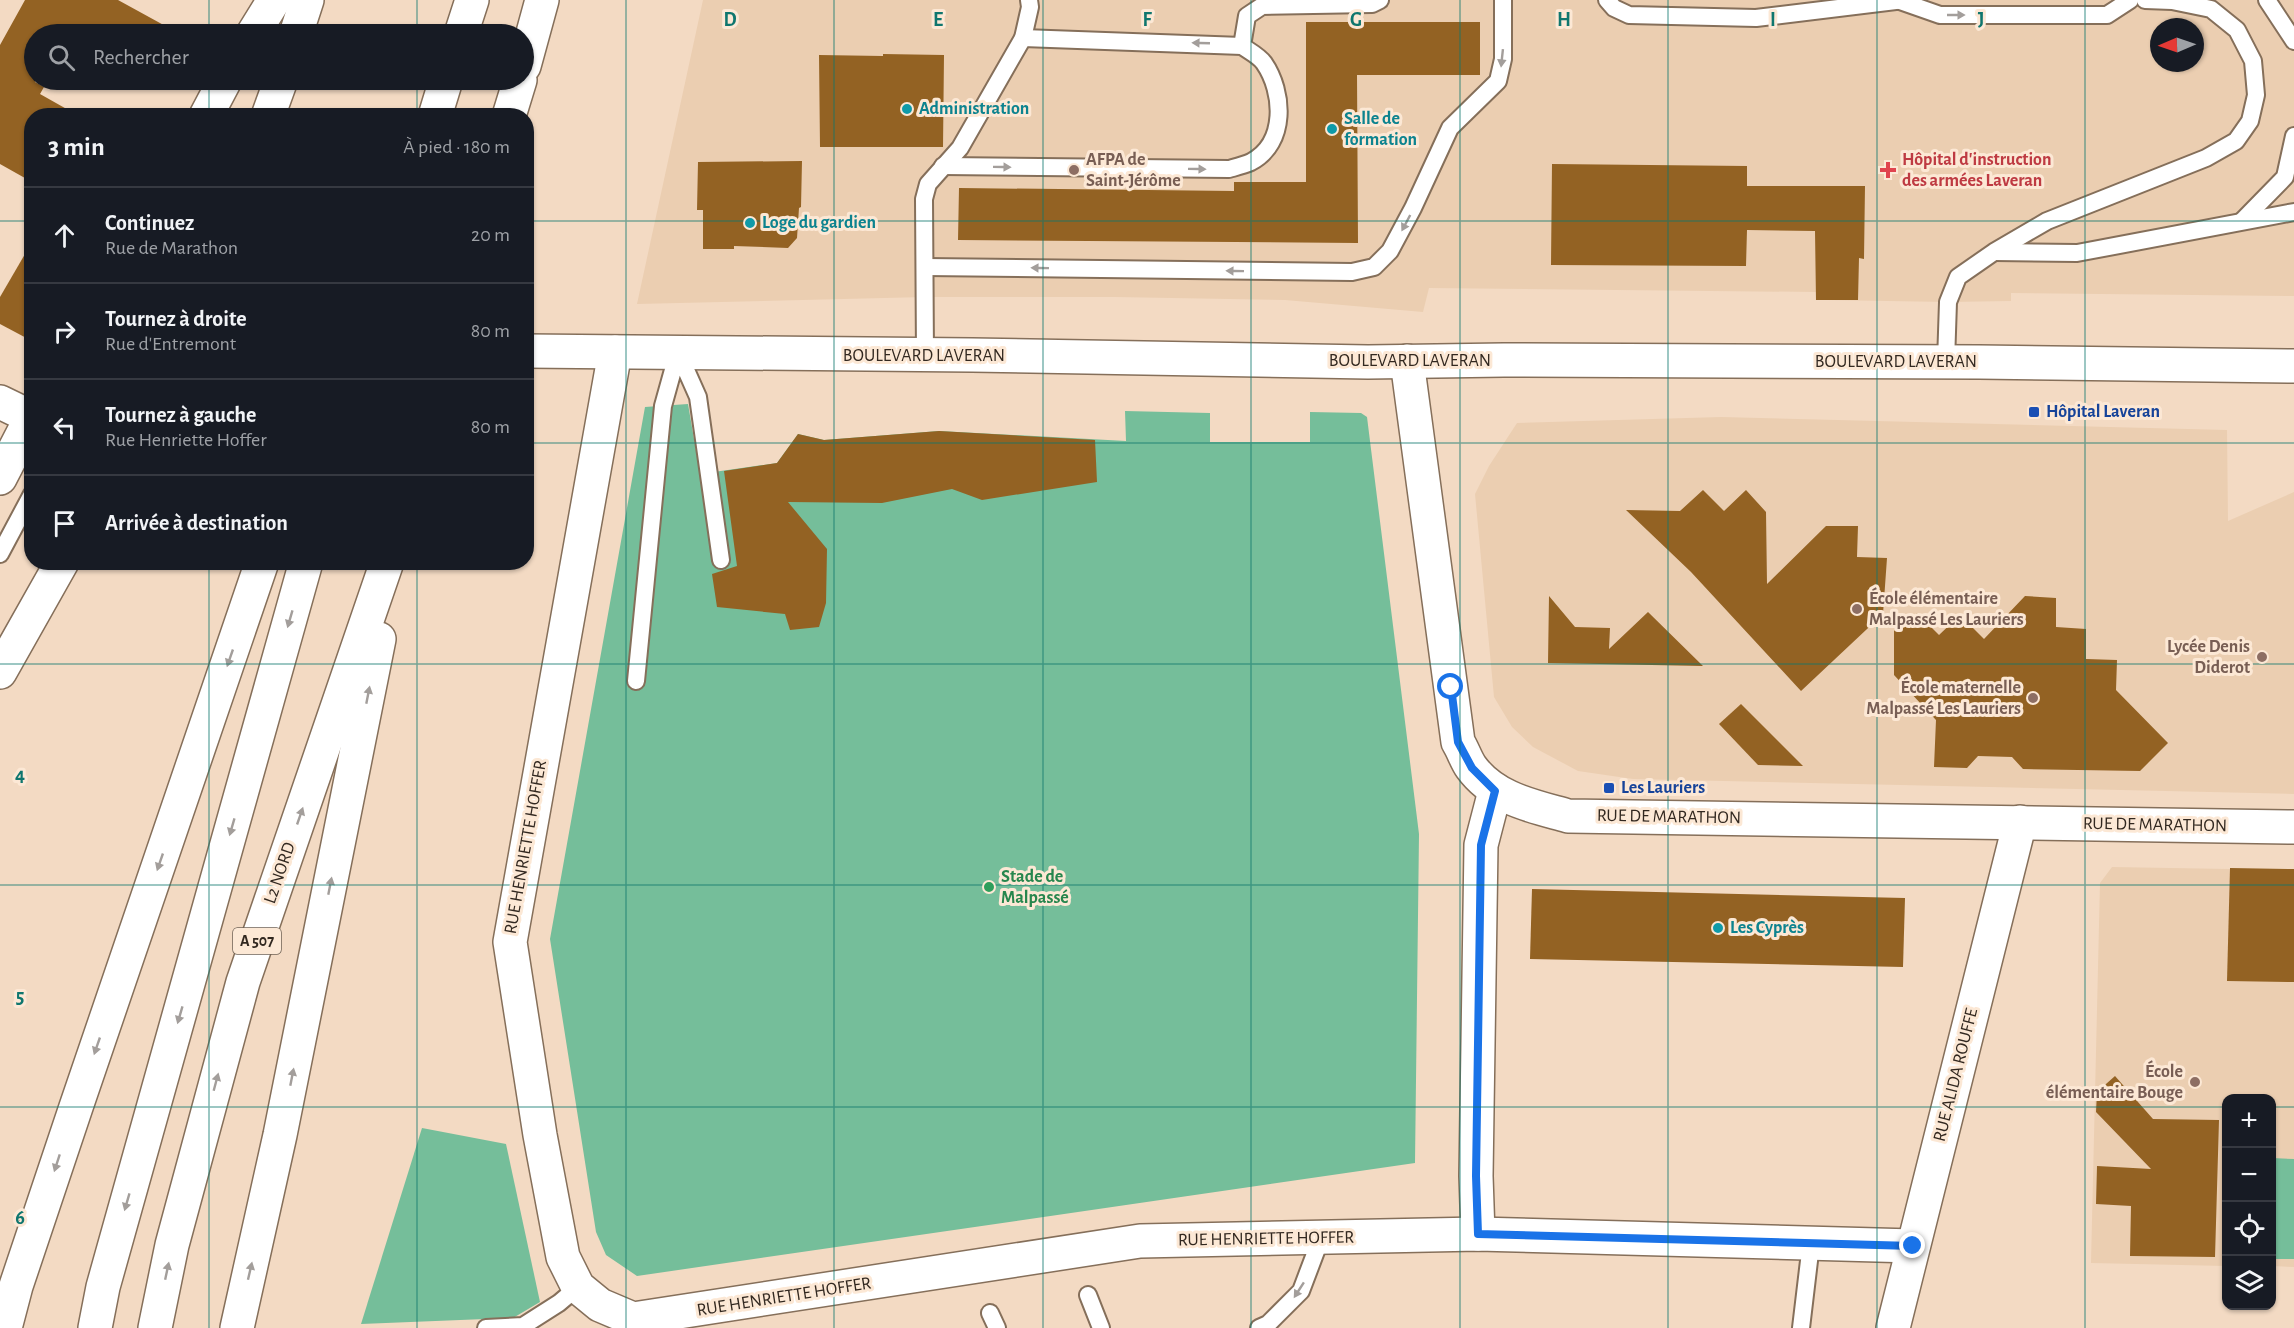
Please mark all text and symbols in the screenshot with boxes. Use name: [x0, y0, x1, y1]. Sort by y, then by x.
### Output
text: D: [723, 10, 737, 30]
text: E: [933, 10, 943, 30]
text: F: [1142, 10, 1152, 30]
text: G: [1350, 10, 1362, 30]
text: H: [1557, 10, 1571, 30]
text: I: [1770, 10, 1776, 30]
one-way arrow: [1947, 10, 1966, 20]
text: J: [1978, 10, 1984, 30]
north arrow: [2150, 18, 2204, 72]
search box: [24, 24, 534, 90]
one-way arrow: [1191, 39, 1210, 48]
icon: search: [45, 41, 78, 74]
text: Rechercher: [93, 46, 189, 68]
one-way arrow: [1497, 49, 1507, 68]
place label: Administration: [919, 100, 1029, 118]
marker: Administration: [900, 102, 914, 116]
place label: Salle de formation: [1344, 110, 1417, 149]
marker: Salle de formation: [1325, 122, 1339, 136]
text: 3 min: [48, 134, 105, 160]
text: À pied · 180 m: [403, 137, 510, 157]
place label: AFPA de Saint-Jérôme: [1086, 151, 1181, 190]
place label: Hôpital d'instruction des armées Laveran: [1902, 151, 2051, 190]
marker: Hôpital d'instruction des armées Laveran: [1879, 161, 1897, 179]
one-way arrow: [992, 162, 1011, 172]
marker: AFPA de Saint-Jérôme: [1067, 163, 1081, 177]
one-way arrow: [1187, 164, 1206, 174]
text: Continuez: [105, 212, 194, 234]
place label: Loge du gardien: [762, 214, 876, 232]
one-way arrow: [1401, 214, 1411, 231]
marker: Loge du gardien: [743, 216, 757, 230]
icon: ahead: [48, 219, 81, 252]
text: 20 m: [471, 225, 510, 245]
text: Rue de Marathon: [105, 238, 238, 258]
one-way arrow: [1030, 263, 1049, 272]
one-way arrow: [1225, 266, 1244, 275]
text: Tournez à droite: [105, 308, 247, 330]
icon: right: [48, 315, 81, 348]
text: 80 m: [471, 321, 510, 341]
text: Rue d'Entremont: [105, 334, 236, 354]
street label: BOULEVARD LAVERAN: [843, 347, 1005, 365]
street label: BOULEVARD LAVERAN: [1329, 352, 1491, 370]
street label: BOULEVARD LAVERAN: [1815, 353, 1977, 371]
place label: Hôpital Laveran: [2046, 403, 2160, 421]
text: Tournez à gauche: [105, 404, 256, 426]
marker: Hôpital Laveran: [2027, 405, 2041, 419]
icon: left: [48, 411, 81, 444]
text: 80 m: [471, 417, 510, 437]
text: Rue Henriette Hoffer: [105, 430, 267, 450]
icon: arrive: [48, 507, 81, 540]
text: Arrivée à destination: [105, 512, 288, 534]
place label: École élémentaire Malpassé Les Lauriers: [1869, 587, 2024, 629]
marker: École élémentaire Malpassé Les Lauriers: [1850, 602, 1864, 616]
one-way arrow: [285, 610, 295, 628]
place label: Lycée Denis Diderot: [2167, 638, 2250, 677]
one-way arrow: [224, 649, 234, 667]
marker: Lycée Denis Diderot: [2255, 650, 2269, 664]
route start: [1437, 673, 1463, 699]
place label: École maternelle Malpassé Les Lauriers: [1866, 676, 2021, 718]
one-way arrow: [364, 685, 373, 704]
marker: École maternelle Malpassé Les Lauriers: [2026, 691, 2040, 705]
street label: RUE HENRIETTE HOFFER: [502, 759, 550, 935]
text: 4: [15, 765, 25, 785]
place label: Les Lauriers: [1621, 779, 1705, 797]
marker: Les Lauriers: [1602, 781, 1616, 795]
one-way arrow: [295, 807, 305, 825]
street label: RUE DE MARATHON: [1597, 807, 1741, 827]
street label: RUE DE MARATHON: [2083, 815, 2227, 835]
one-way arrow: [227, 818, 236, 836]
street label: L2 NORD: [261, 840, 299, 906]
one-way arrow: [154, 853, 164, 871]
place label: Stade de Malpassé: [1001, 868, 1069, 907]
one-way arrow: [326, 876, 335, 895]
marker: Stade de Malpassé: [982, 880, 996, 894]
place label: Les Cyprès: [1730, 919, 1804, 937]
marker: Les Cyprès: [1711, 921, 1725, 935]
road number: A 507: [233, 928, 281, 954]
text: 5: [16, 987, 24, 1007]
one-way arrow: [174, 1005, 184, 1024]
street label: RUE ALIDA ROUFFE: [1931, 1006, 1981, 1144]
one-way arrow: [91, 1037, 101, 1055]
place label: École élémentaire Bouge: [2046, 1060, 2183, 1102]
one-way arrow: [288, 1068, 297, 1087]
one-way arrow: [212, 1073, 221, 1091]
marker: École élémentaire Bouge: [2188, 1075, 2202, 1089]
map controls: [2222, 1094, 2276, 1310]
button: +: [2222, 1094, 2276, 1148]
button: −: [2222, 1148, 2276, 1202]
one-way arrow: [52, 1154, 62, 1172]
one-way arrow: [122, 1193, 131, 1211]
button: locate: [2222, 1202, 2276, 1256]
text: 6: [15, 1208, 25, 1228]
street label: RUE HENRIETTE HOFFER: [1178, 1228, 1354, 1250]
route end: [1899, 1232, 1925, 1258]
button: layers: [2222, 1256, 2276, 1310]
one-way arrow: [162, 1261, 172, 1280]
one-way arrow: [245, 1262, 255, 1280]
street label: RUE HENRIETTE HOFFER: [696, 1274, 872, 1320]
one-way arrow: [1294, 1281, 1305, 1298]

